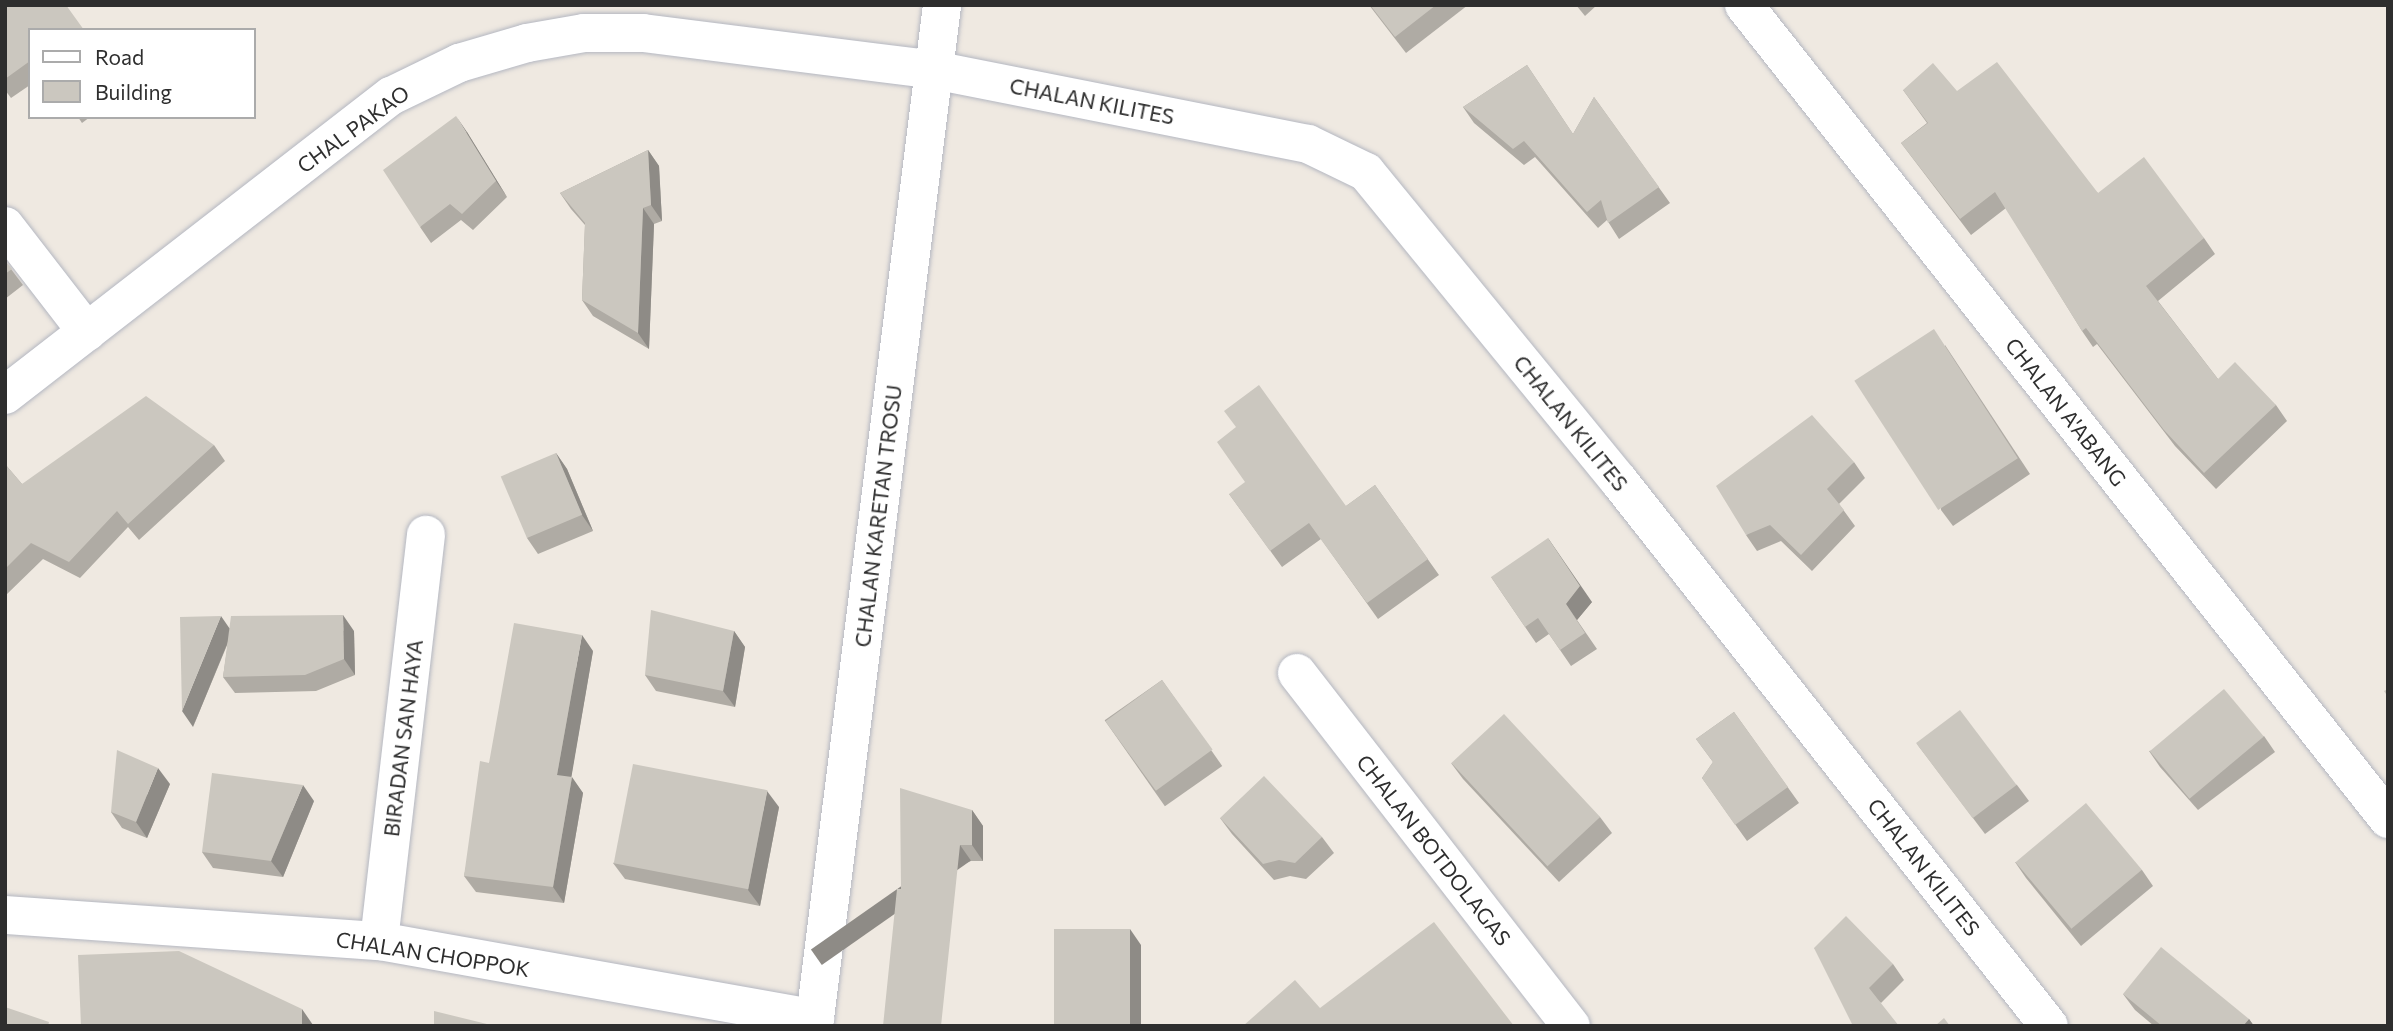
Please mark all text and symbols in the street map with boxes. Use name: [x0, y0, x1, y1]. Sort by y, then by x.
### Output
legend: [28, 28, 256, 119]
text: Road: [95, 44, 144, 69]
street label: CHALAN KILITES: [1008, 73, 1176, 129]
text: Building: [95, 79, 172, 104]
street label: CHAL PAKAO: [292, 80, 414, 178]
street label: CHALAN A'ABANG: [2000, 333, 2132, 491]
street label: CHALAN KILITES: [1509, 350, 1633, 496]
street label: CHALAN KARETAN TROSU: [849, 383, 907, 649]
street label: BIRADAN SAN HAYA: [378, 638, 428, 838]
street label: CHALAN BOTDOLAGAS: [1352, 750, 1516, 950]
street label: CHALAN KILITES: [1863, 793, 1985, 941]
street label: CHALAN CHOPPOK: [334, 926, 532, 982]

